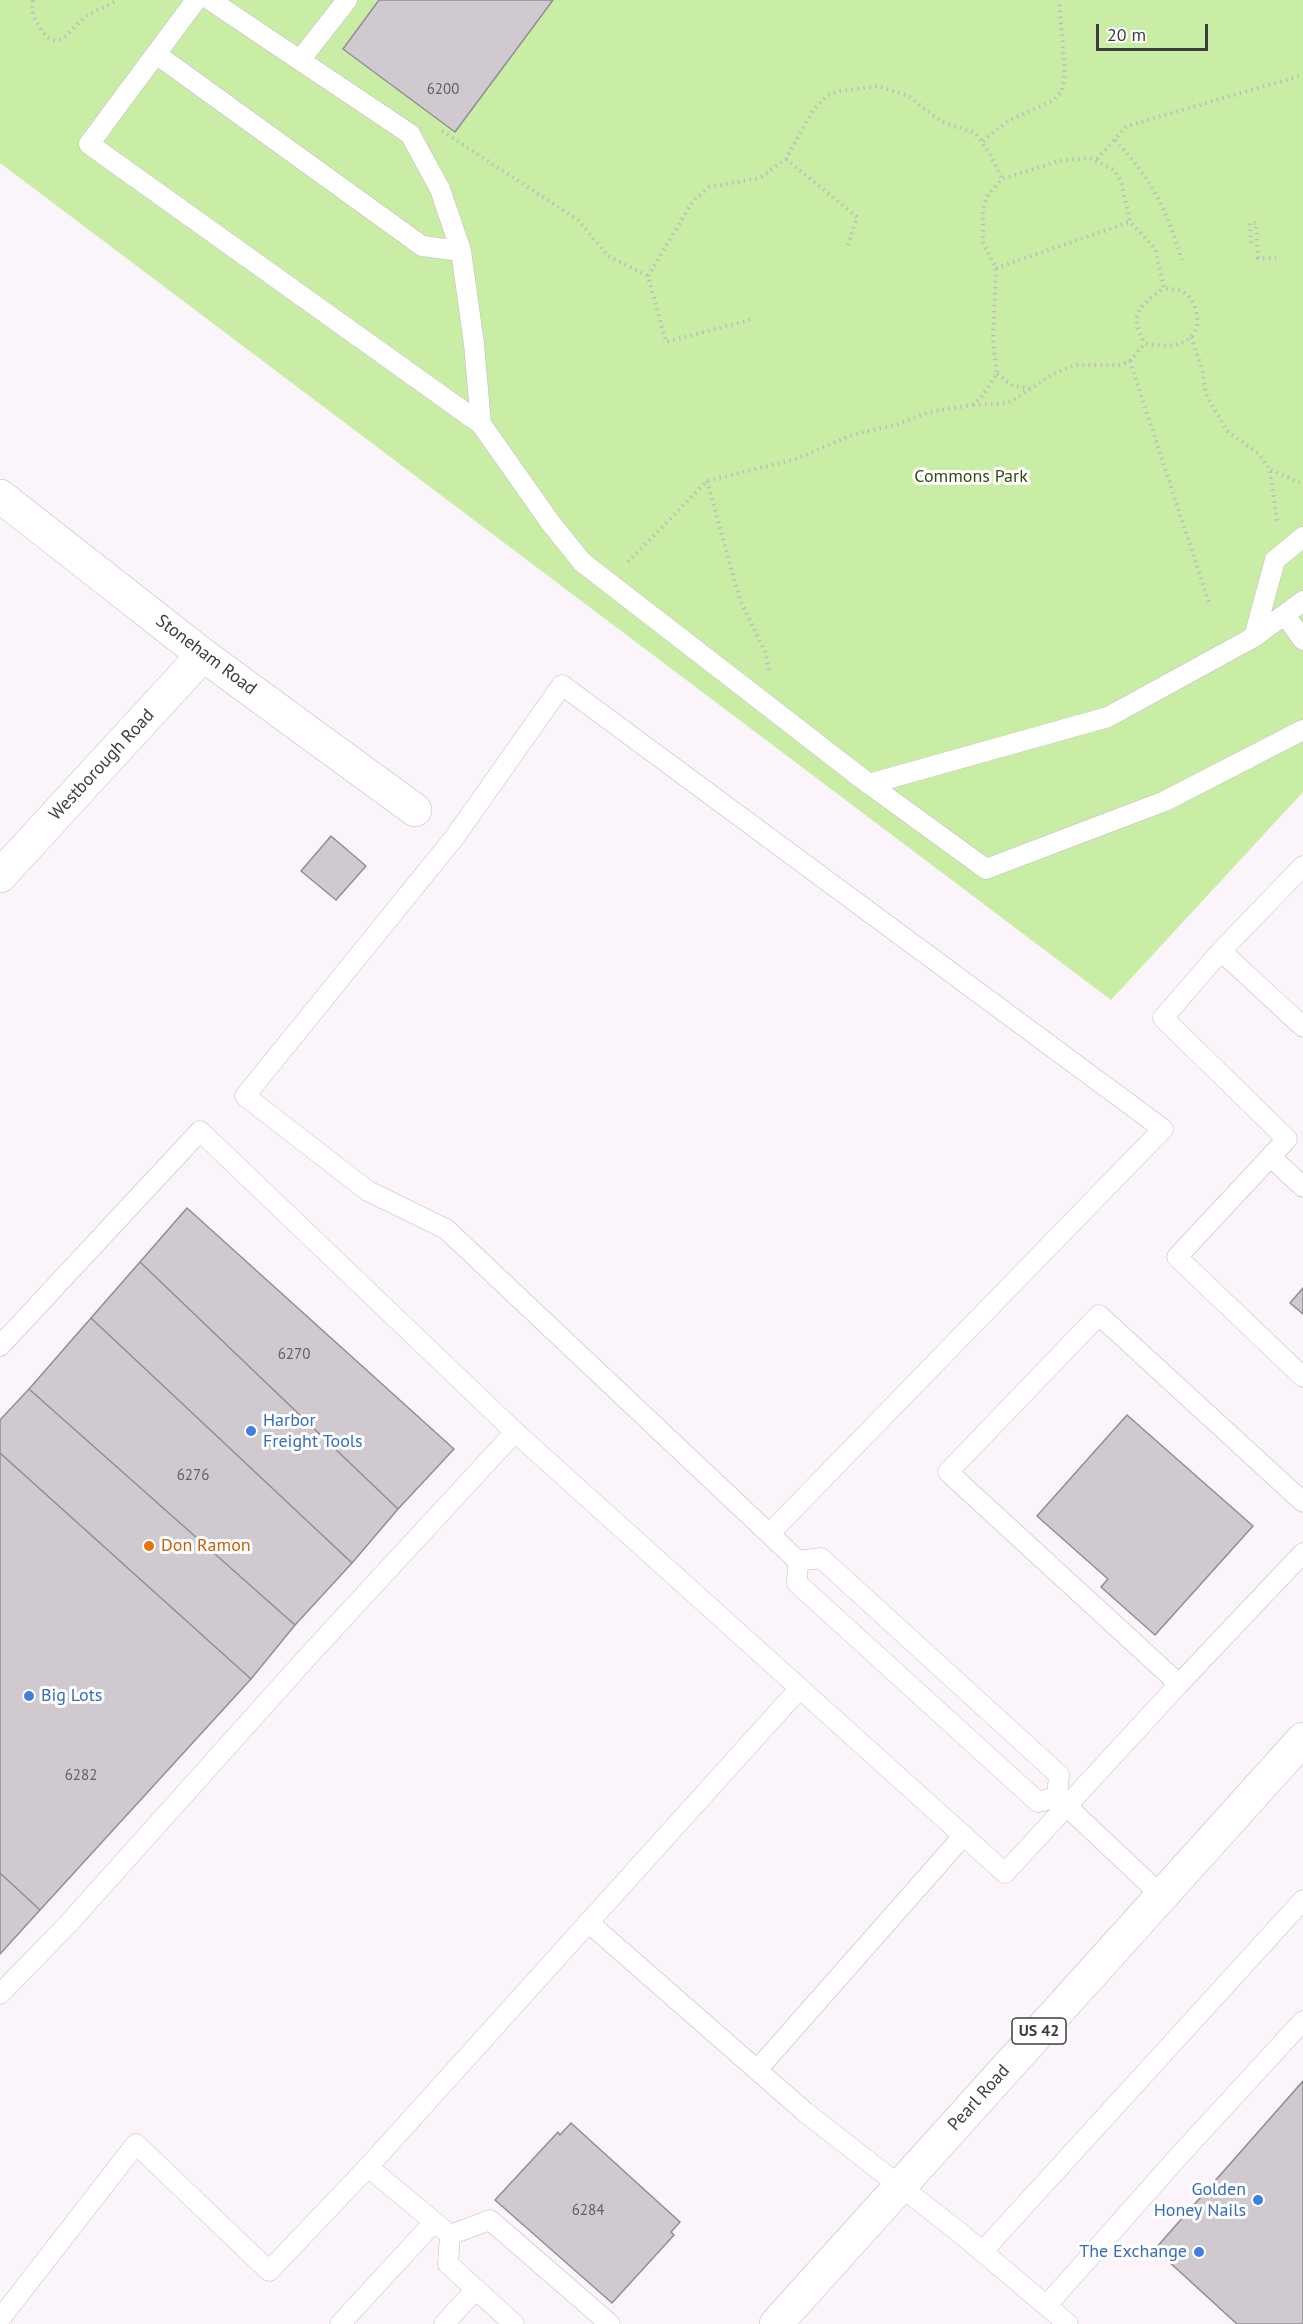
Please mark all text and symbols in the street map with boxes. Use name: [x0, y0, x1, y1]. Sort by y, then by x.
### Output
scale bar: [1099, 12, 1212, 50]
text: 20 m: [1107, 23, 1146, 46]
house number: 6200: [427, 81, 459, 99]
park label: Commons Park: [914, 466, 1028, 488]
street label: Stoneham Road: [151, 610, 261, 700]
street label: Westborough Road: [45, 705, 159, 825]
house number: 6270: [278, 1346, 310, 1364]
place label: Harbor Freight Tools: [263, 1410, 363, 1452]
marker: Harbor Freight Tools: [244, 1424, 258, 1438]
house number: 6276: [177, 1467, 209, 1485]
place label: Don Ramon: [161, 1535, 251, 1557]
marker: Don Ramon: [142, 1539, 156, 1553]
place label: Big Lots: [41, 1685, 102, 1707]
marker: Big Lots: [22, 1689, 36, 1703]
house number: 6282: [65, 1767, 97, 1785]
road number: US 42: [1012, 2018, 1066, 2044]
street label: Pearl Road: [944, 2060, 1014, 2136]
place label: Golden Honey Nails: [1154, 2179, 1246, 2222]
marker: Golden Honey Nails: [1251, 2193, 1265, 2207]
house number: 6284: [572, 2202, 604, 2220]
place label: The Exchange: [1079, 2241, 1187, 2263]
marker: The Exchange: [1192, 2245, 1206, 2259]

